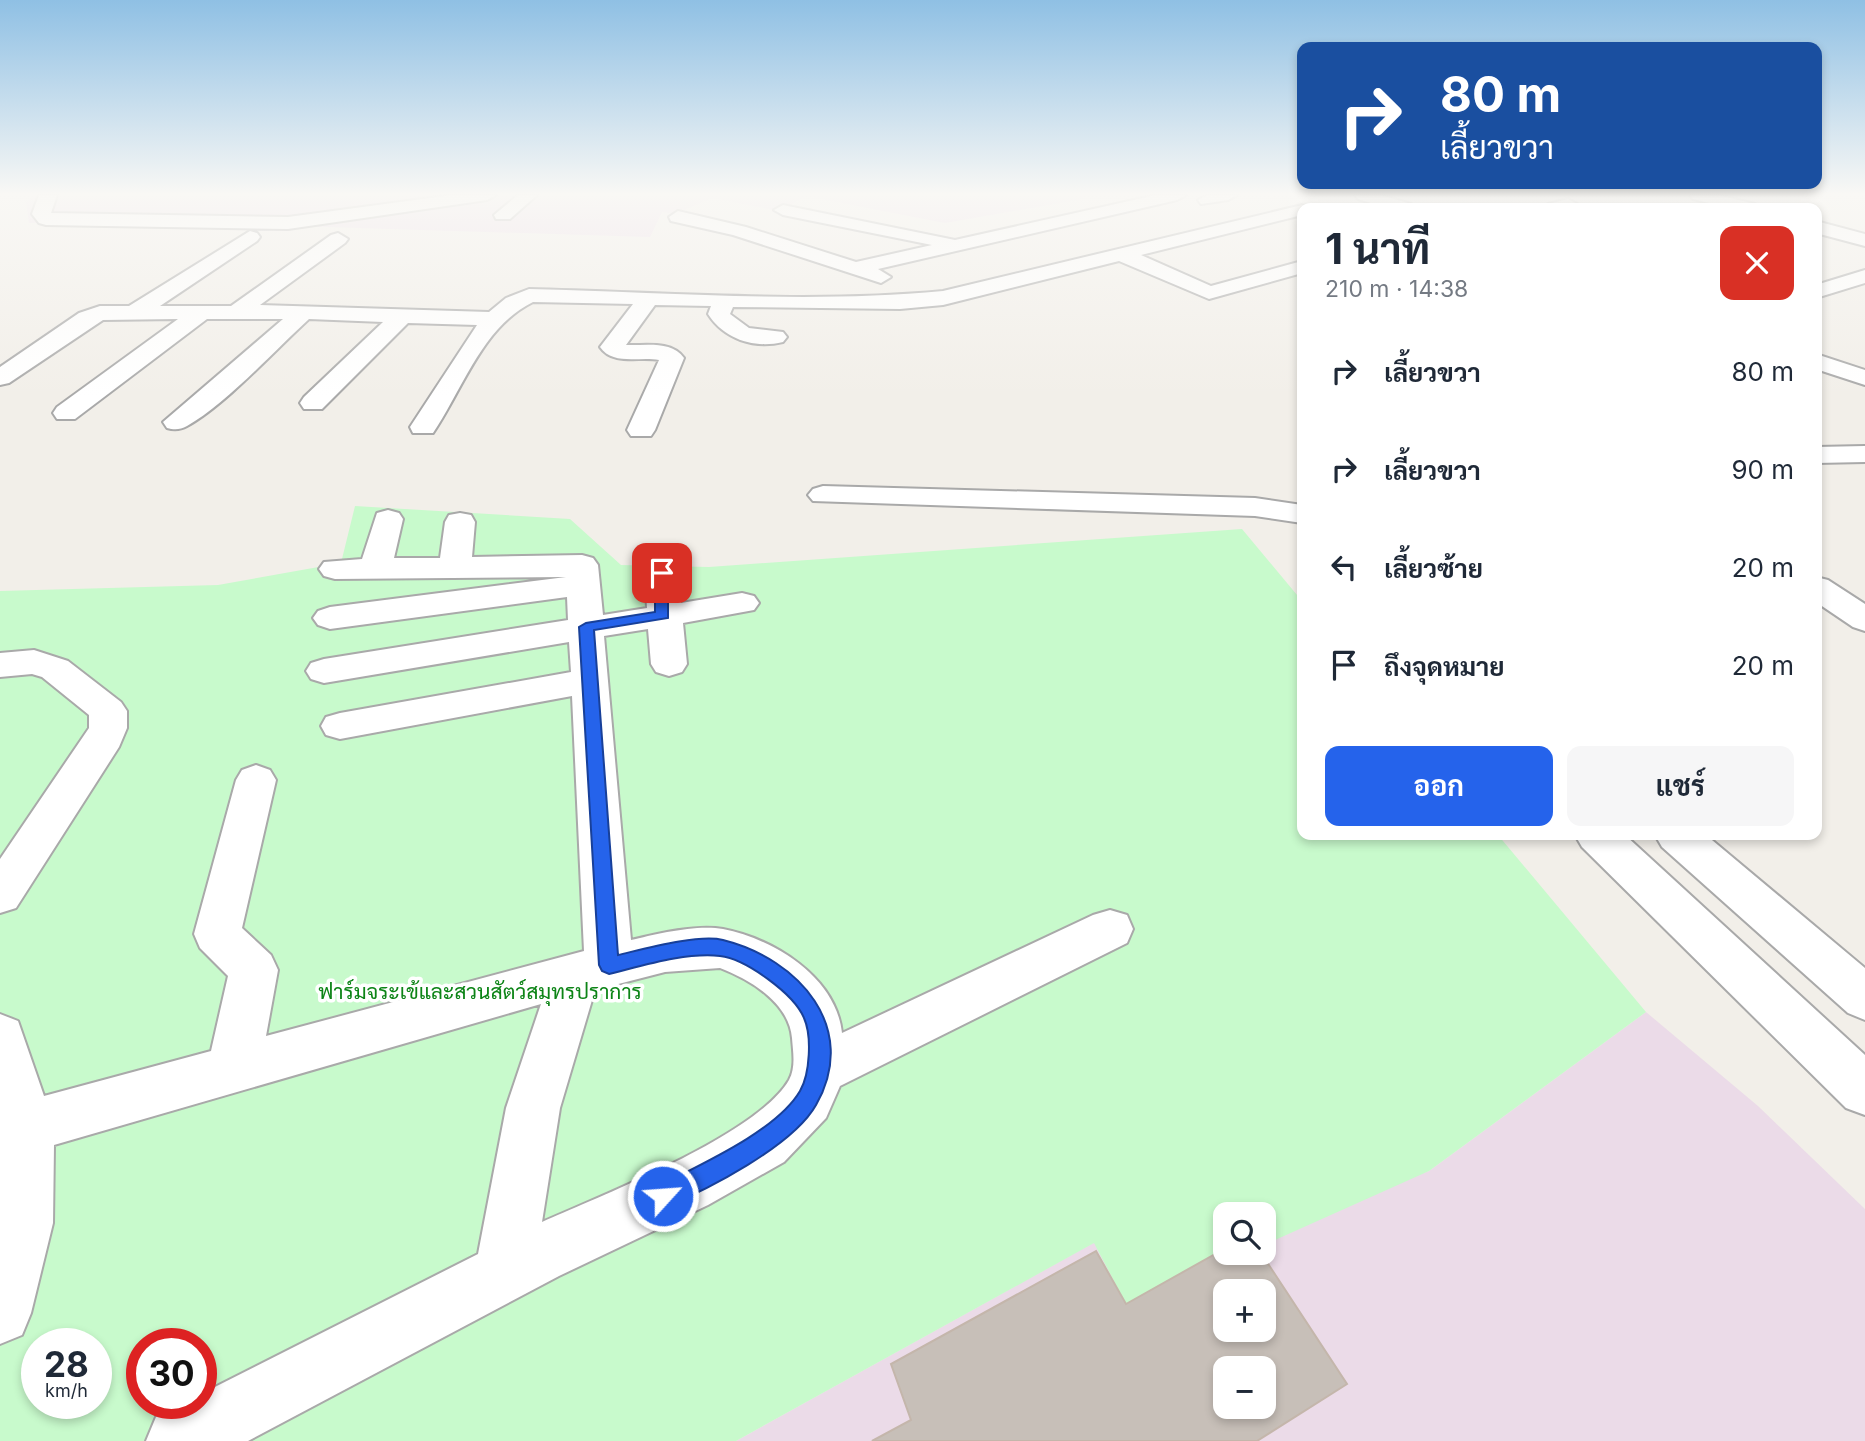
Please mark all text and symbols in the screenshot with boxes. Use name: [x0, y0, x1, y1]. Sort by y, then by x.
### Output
text: 80 m: [1440, 65, 1561, 124]
icon: right: [1325, 70, 1416, 161]
text: เลี้ยวขวา: [1440, 128, 1554, 167]
text: 1 นาที: [1325, 223, 1430, 274]
button: close: [1720, 226, 1794, 300]
text: 210 m · 14:38: [1325, 275, 1468, 303]
icon: right: [1325, 352, 1363, 390]
text: 80 m: [1731, 356, 1794, 387]
text: เลี้ยวขวา: [1384, 357, 1481, 388]
icon: right: [1325, 450, 1363, 488]
text: 90 m: [1731, 454, 1794, 485]
text: เลี้ยวขวา: [1384, 455, 1481, 486]
pin: [632, 543, 692, 603]
icon: left: [1325, 548, 1363, 586]
text: 20 m: [1732, 552, 1794, 583]
text: เลี้ยวซ้าย: [1384, 553, 1483, 584]
icon: arrive: [643, 554, 681, 592]
icon: arrive: [1325, 646, 1363, 684]
text: 20 m: [1732, 650, 1794, 681]
text: ถึงจุดหมาย: [1384, 651, 1505, 682]
button: ออก: [1325, 746, 1553, 826]
button: แชร์: [1567, 746, 1794, 826]
park label: ฟาร์มจระเข้และสวนสัตว์สมุทรปราการ: [318, 978, 642, 1006]
position arrow: [626, 1159, 700, 1233]
map controls: [1213, 1202, 1276, 1419]
button: search: [1213, 1202, 1276, 1265]
button: +: [1213, 1279, 1276, 1342]
speed limit sign: 30: [126, 1328, 217, 1419]
text: 28: [44, 1343, 89, 1385]
button: −: [1213, 1356, 1276, 1419]
text: km/h: [45, 1380, 88, 1401]

